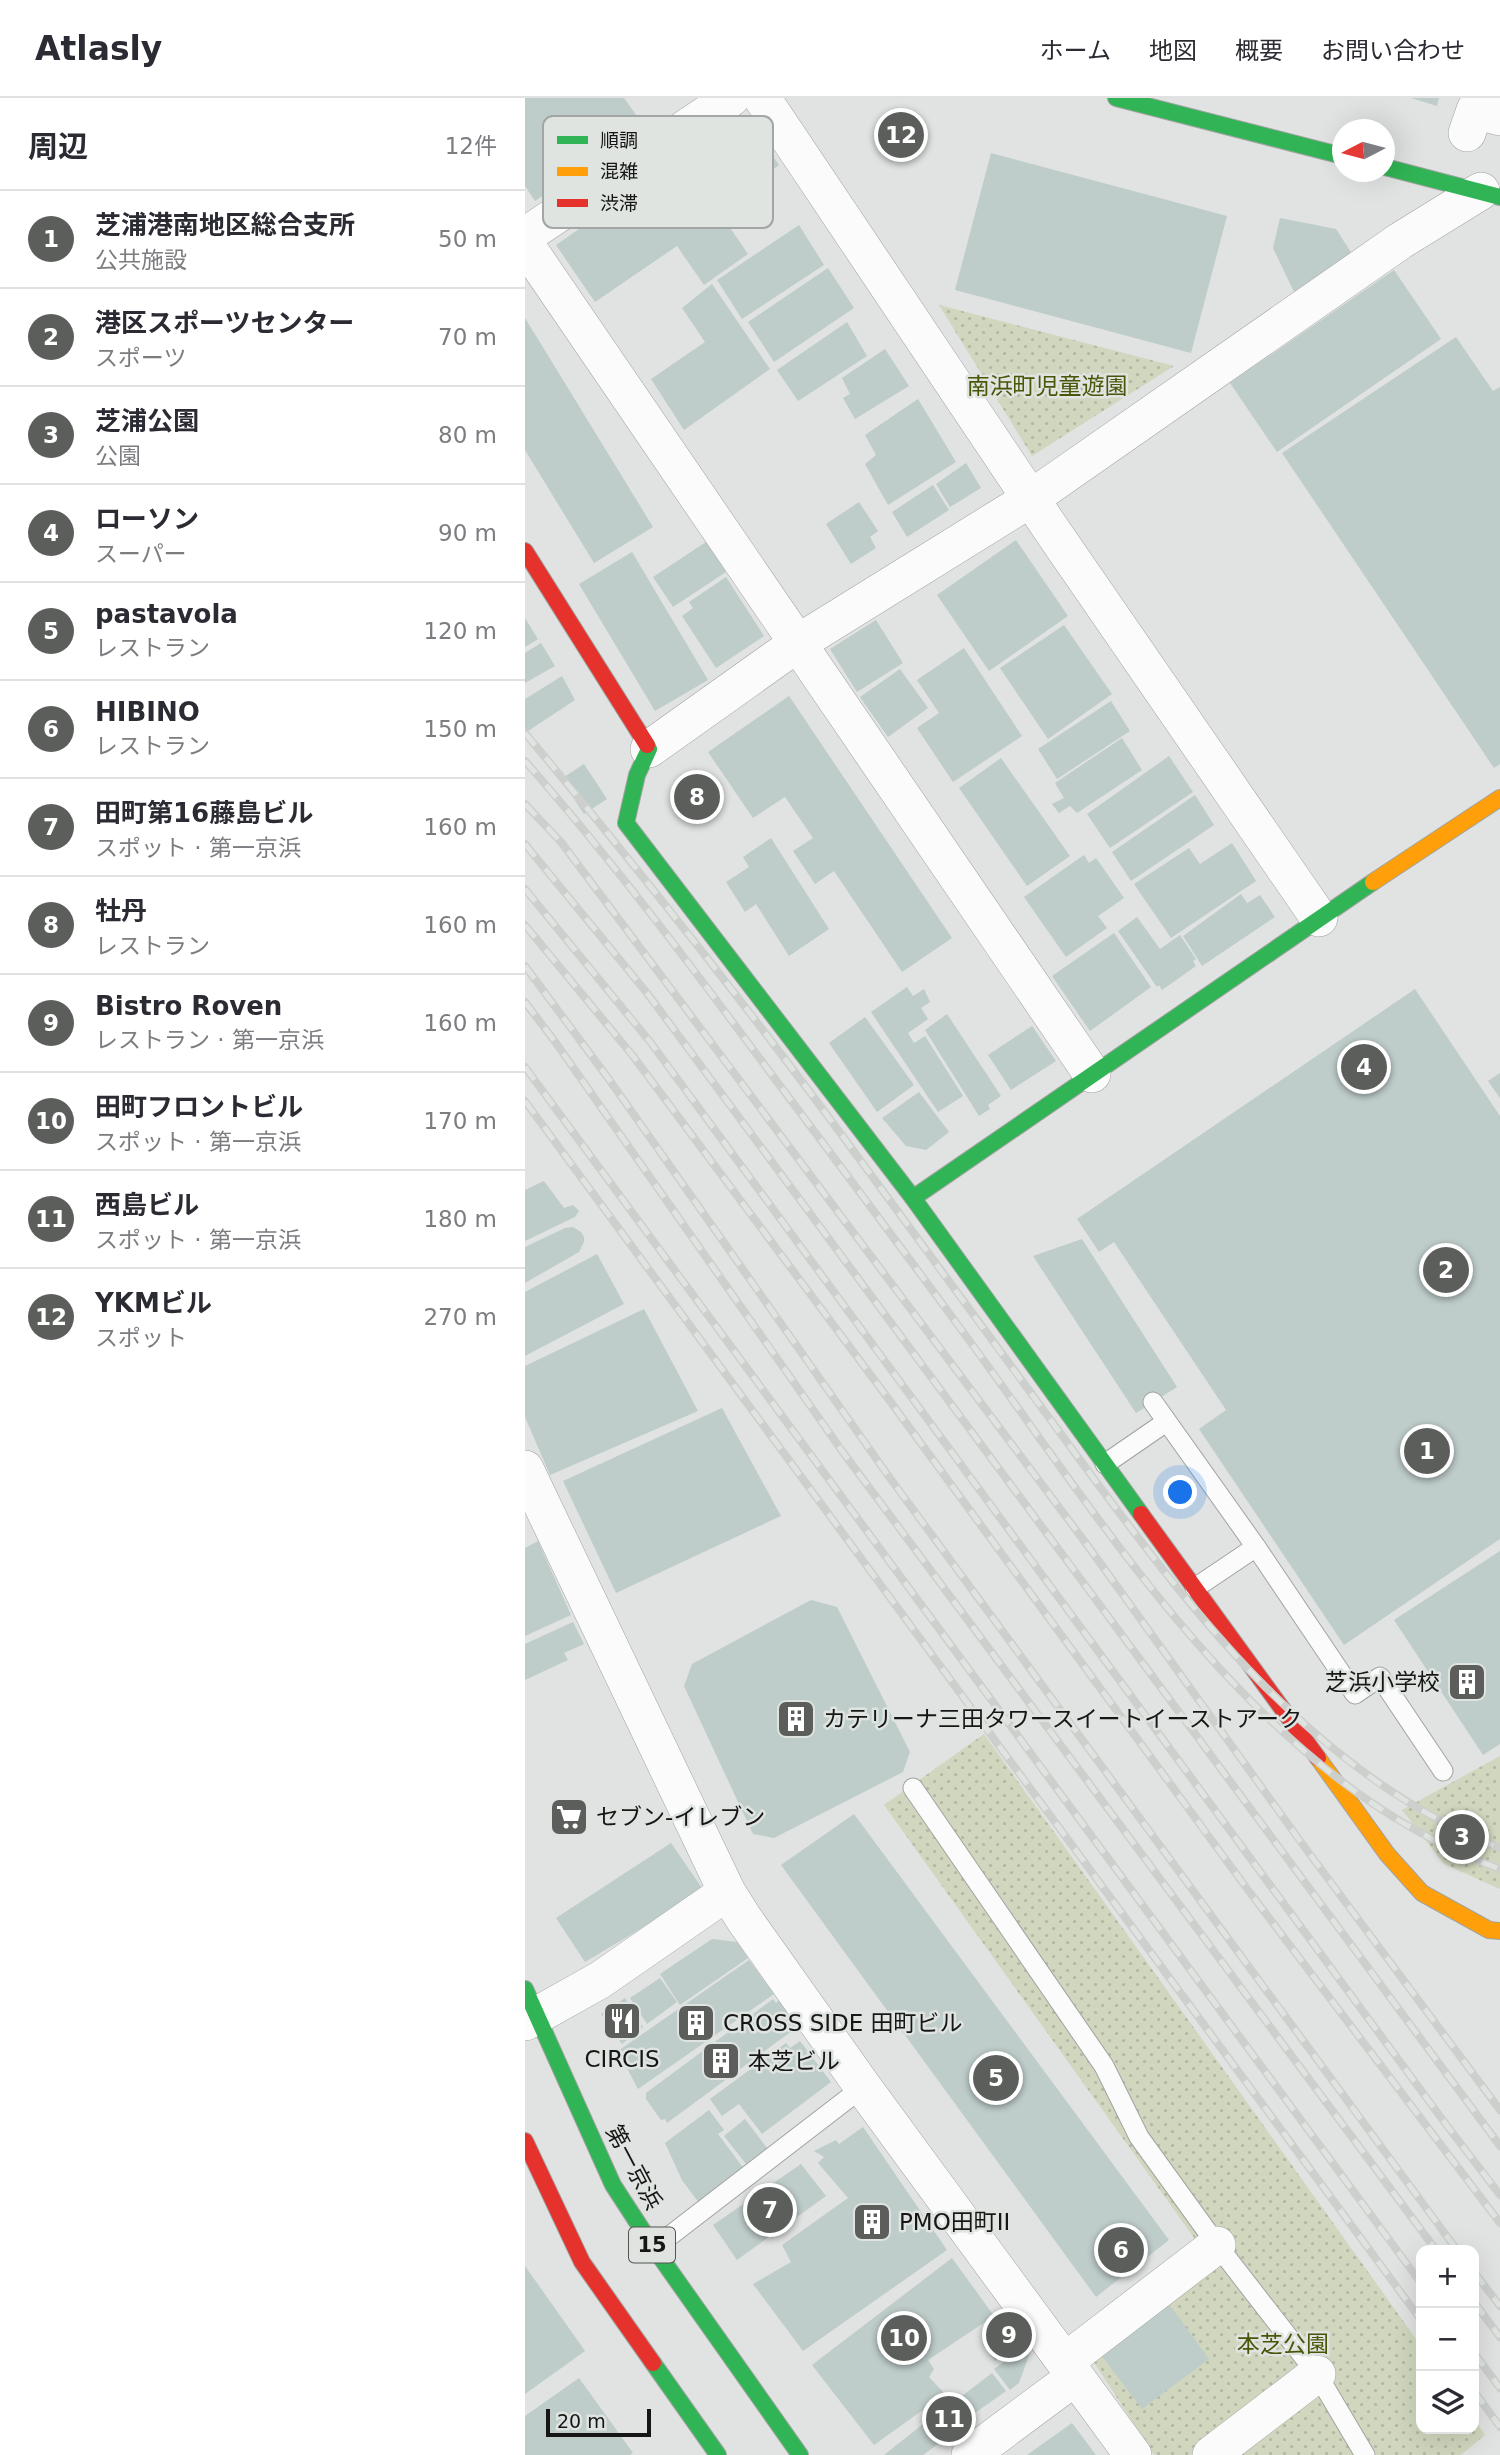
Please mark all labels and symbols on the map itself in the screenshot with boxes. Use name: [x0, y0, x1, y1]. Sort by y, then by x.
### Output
pin: 12: [878, 109, 924, 161]
legend: [543, 116, 773, 228]
north arrow: [1332, 119, 1395, 182]
text: 順調: [600, 129, 638, 151]
text: 混雑: [600, 160, 638, 182]
text: 渋滞: [600, 192, 638, 214]
park label: 南浜町児童遊園: [967, 373, 1128, 399]
pin: 8: [674, 771, 720, 823]
pin: 4: [1341, 1041, 1387, 1093]
pin: 2: [1423, 1244, 1469, 1296]
pin: 1: [1404, 1425, 1450, 1477]
your location: [1163, 1475, 1197, 1509]
building icon: 芝浜小学校: [1446, 1661, 1488, 1703]
place label: 芝浜小学校: [1325, 1669, 1440, 1695]
building icon: カテリーナ三田タワースイートイーストアーク: [775, 1698, 817, 1740]
place label: カテリーナ三田タワースイートイーストアーク: [823, 1706, 1302, 1732]
supermarket icon: セブン-イレブン: [548, 1796, 590, 1838]
place label: セブン-イレブン: [596, 1804, 765, 1830]
pin: 3: [1439, 1811, 1485, 1863]
restaurant icon: CIRCIS: [601, 2000, 643, 2042]
building icon: CROSS SIDE 田町ビル: [675, 2002, 717, 2044]
place label: CROSS SIDE 田町ビル: [723, 2010, 963, 2036]
building icon: 本芝ビル: [700, 2040, 742, 2082]
place label: CIRCIS: [584, 2046, 660, 2072]
place label: 本芝ビル: [748, 2048, 840, 2074]
pin: 5: [973, 2052, 1019, 2104]
street label: 第一京浜: [601, 2120, 667, 2214]
pin: 7: [747, 2184, 793, 2236]
building icon: PMO田町II: [851, 2201, 893, 2243]
place label: PMO田町II: [899, 2209, 1010, 2235]
pin: 6: [1098, 2224, 1144, 2276]
road number: 15: [629, 2228, 675, 2262]
pin: 9: [986, 2309, 1032, 2361]
pin: 10: [881, 2312, 927, 2364]
park label: 本芝公園: [1237, 2331, 1329, 2357]
pin: 11: [926, 2393, 972, 2445]
scale bar: [546, 2406, 651, 2438]

